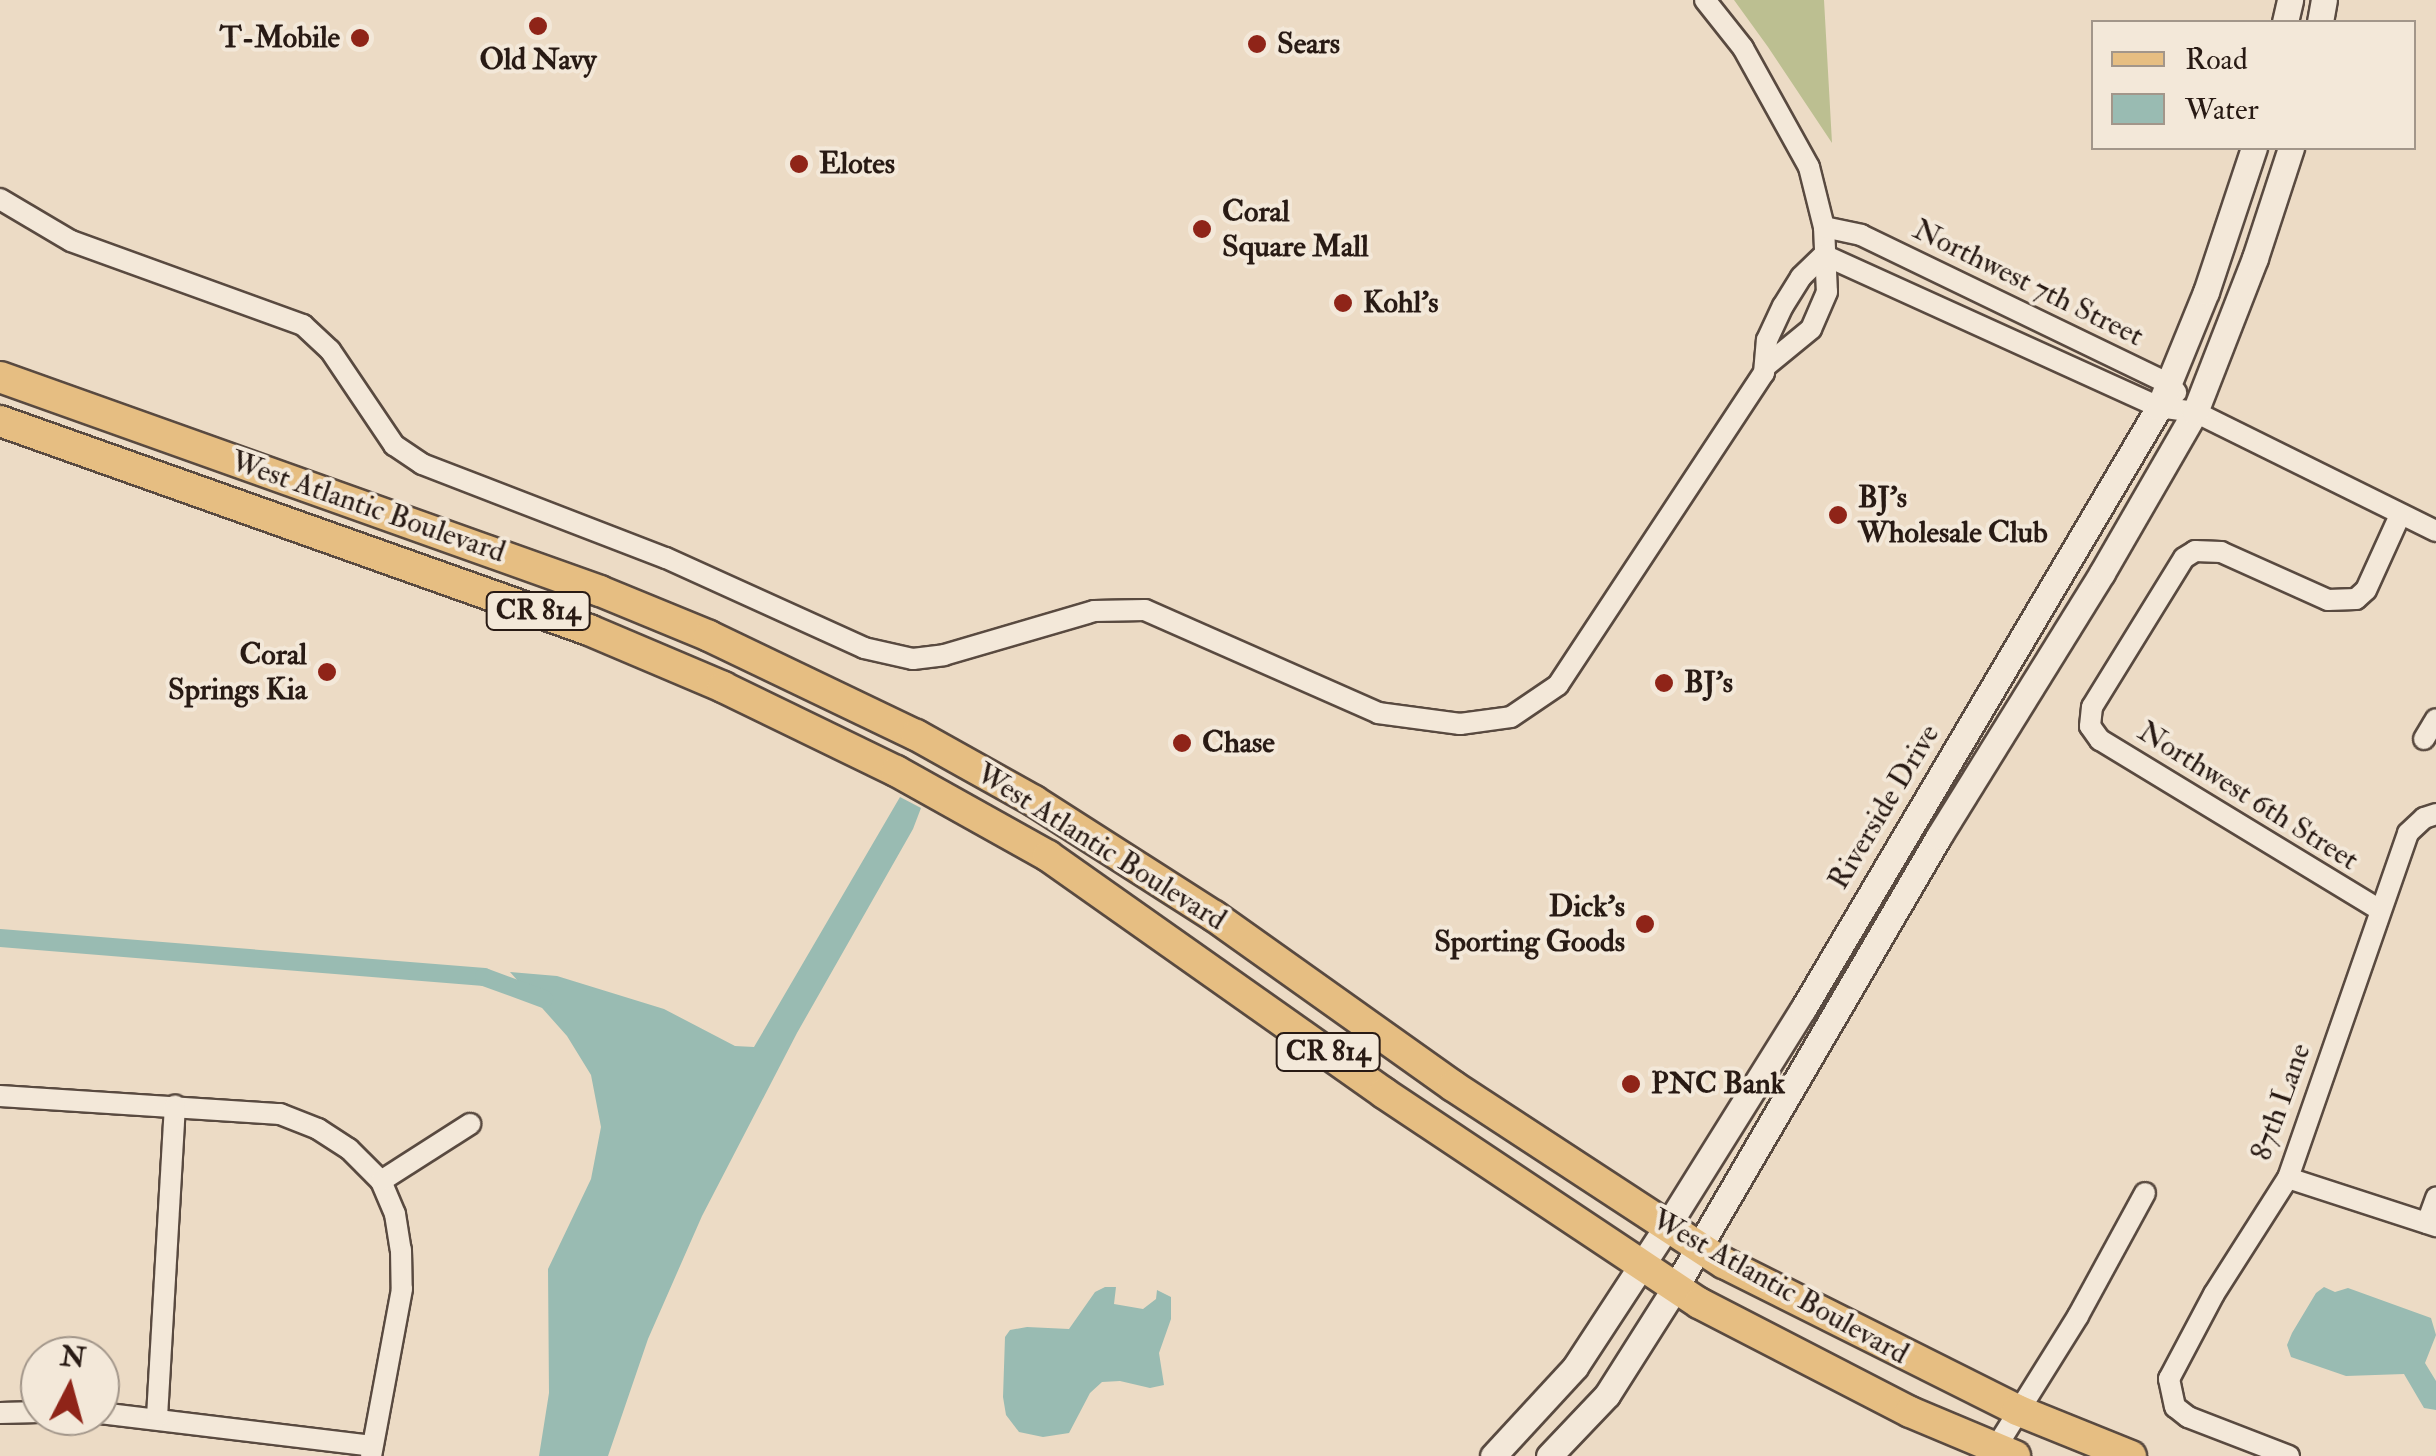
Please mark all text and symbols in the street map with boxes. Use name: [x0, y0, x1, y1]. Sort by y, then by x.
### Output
marker: Old Navy: [527, 15, 549, 37]
place label: T-Mobile: [219, 20, 340, 56]
legend: [2091, 20, 2416, 150]
place label: Sears: [1277, 26, 1340, 62]
marker: T-Mobile: [349, 27, 371, 49]
marker: Sears: [1246, 33, 1268, 55]
text: Road: [2185, 41, 2248, 78]
place label: Old Navy: [479, 42, 597, 78]
text: Water: [2185, 91, 2259, 128]
place label: Elotes: [819, 146, 895, 182]
marker: Elotes: [788, 153, 810, 175]
place label: Coral Square Mall: [1222, 194, 1369, 264]
street label: Northwest 7th Street: [1907, 212, 2149, 354]
marker: Coral Square Mall: [1191, 218, 1213, 240]
place label: Kohl's: [1363, 285, 1439, 321]
marker: Kohl's: [1332, 292, 1354, 314]
street label: West Atlantic Boulevard: [226, 443, 510, 571]
place label: BJ's Wholesale Club: [1858, 480, 2048, 550]
marker: BJ's Wholesale Club: [1827, 504, 1849, 526]
road number: CR 814: [486, 588, 590, 634]
place label: Coral Springs Kia: [168, 637, 307, 708]
marker: Coral Springs Kia: [316, 661, 338, 683]
place label: BJ's: [1684, 665, 1733, 701]
marker: BJ's: [1653, 672, 1675, 694]
street label: Northwest 6th Street: [2131, 714, 2365, 878]
street label: Riverside Drive: [1821, 718, 1947, 896]
place label: Chase: [1202, 725, 1275, 761]
marker: Chase: [1171, 732, 1193, 754]
street label: West Atlantic Boulevard: [970, 756, 1232, 938]
place label: Dick's Sporting Goods: [1434, 889, 1625, 960]
marker: Dick's Sporting Goods: [1634, 913, 1656, 935]
road number: CR 814: [1276, 1029, 1380, 1075]
street label: 87th Lane: [2243, 1039, 2319, 1165]
place label: PNC Bank: [1651, 1066, 1785, 1102]
marker: PNC Bank: [1620, 1073, 1642, 1095]
street label: West Atlantic Boulevard: [1646, 1202, 1914, 1372]
north arrow: [20, 1336, 120, 1436]
text: N: [59, 1339, 87, 1376]

